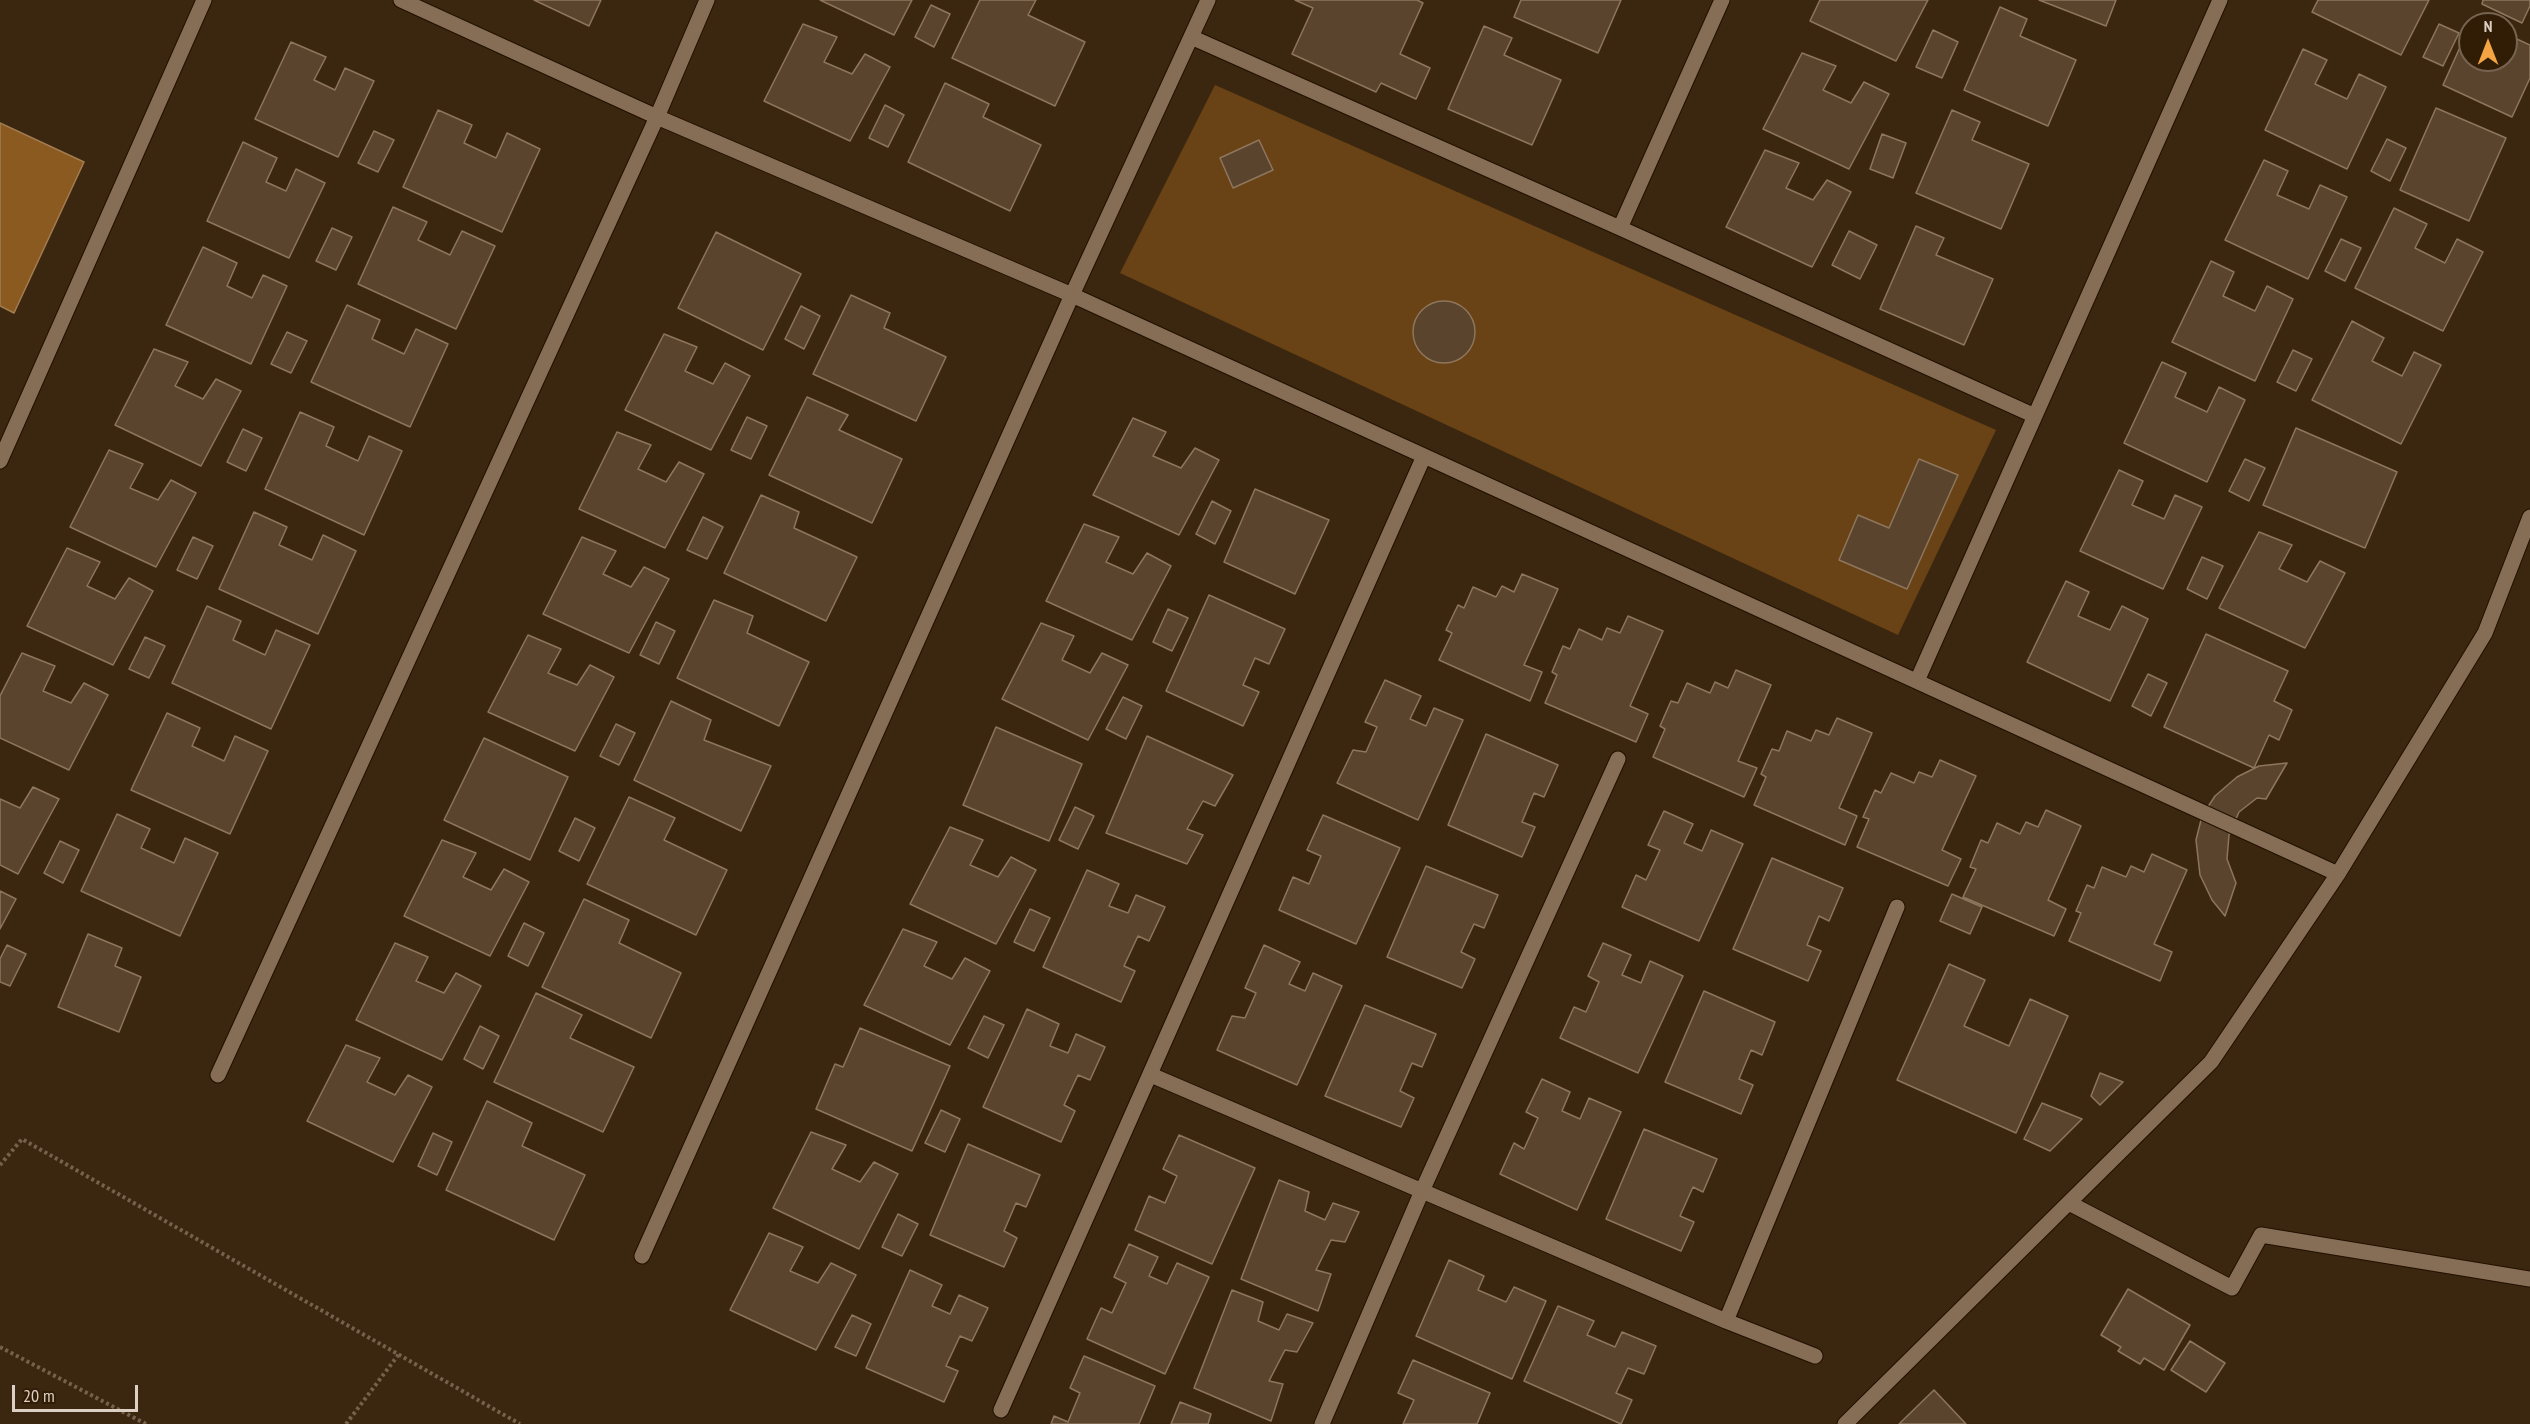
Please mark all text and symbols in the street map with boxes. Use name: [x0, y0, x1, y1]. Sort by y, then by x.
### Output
north arrow: [2458, 12, 2518, 72]
text: N: [2484, 16, 2492, 36]
scale bar: [15, 1373, 141, 1411]
text: 20 m: [23, 1384, 55, 1407]

